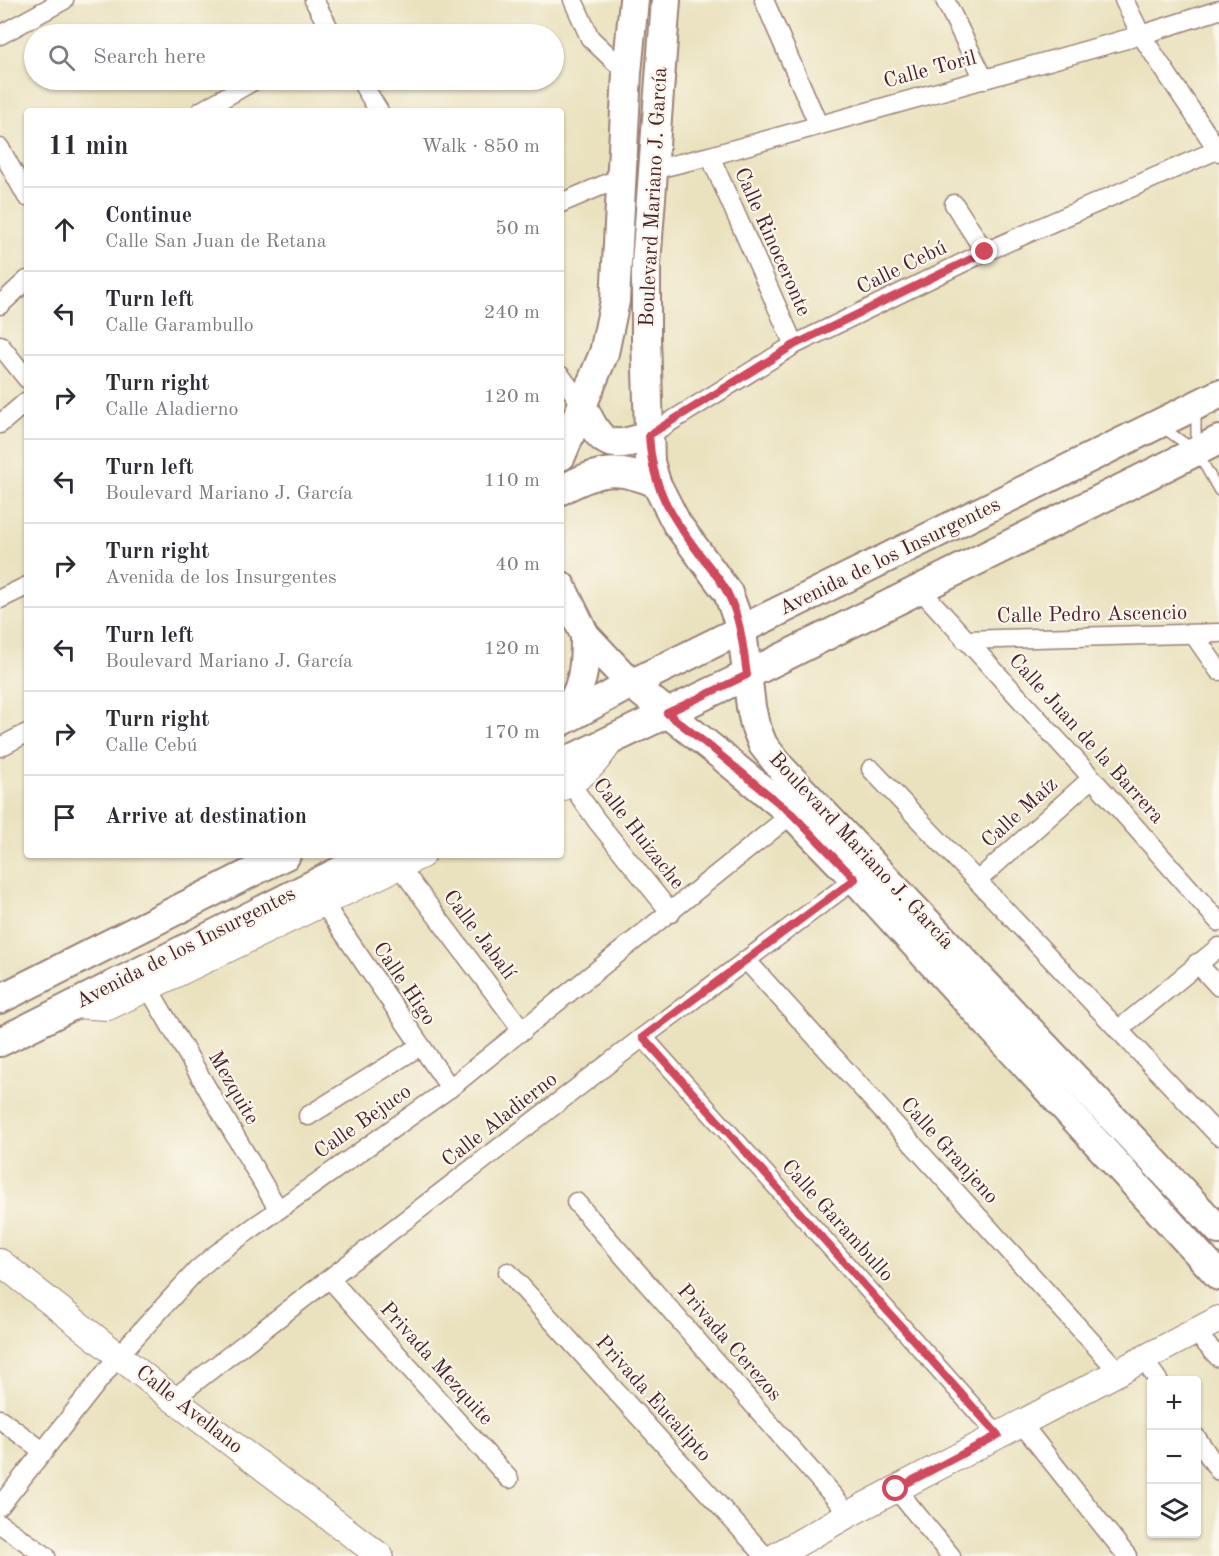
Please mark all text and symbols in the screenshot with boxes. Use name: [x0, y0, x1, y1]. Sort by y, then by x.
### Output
search box: [24, 24, 564, 90]
icon: search: [45, 41, 78, 74]
text: Search here: [93, 46, 206, 68]
street label: Calle Toril: [881, 47, 979, 92]
street label: Boulevard Mariano J. García: [637, 66, 671, 328]
text: 11 min: [48, 134, 128, 160]
text: Walk · 850 m: [421, 137, 540, 157]
street label: Calle Rinoceronte: [730, 165, 814, 319]
text: Continue: [105, 205, 192, 227]
icon: ahead: [48, 213, 81, 246]
text: 50 m: [495, 219, 540, 239]
text: Calle San Juan de Retana: [105, 232, 327, 252]
street label: Calle Cebú: [854, 237, 950, 299]
route end: [971, 238, 997, 264]
text: Turn left: [105, 289, 194, 311]
icon: left: [48, 297, 81, 330]
text: 240 m: [484, 303, 540, 323]
text: Calle Garambullo: [105, 316, 254, 336]
text: Turn right: [105, 373, 209, 395]
icon: right: [48, 381, 81, 414]
text: 120 m: [484, 387, 540, 407]
text: Calle Aladierno: [105, 400, 238, 420]
text: Turn left: [105, 457, 194, 479]
icon: left: [48, 465, 81, 498]
text: 110 m: [484, 471, 540, 491]
text: Boulevard Mariano J. García: [105, 484, 353, 504]
street label: Avenida de los Insurgentes: [776, 494, 1004, 620]
text: Turn right: [105, 541, 209, 563]
icon: right: [48, 549, 81, 582]
text: 40 m: [495, 555, 540, 575]
text: Avenida de los Insurgentes: [105, 568, 337, 588]
street label: Calle Pedro Ascencio: [997, 603, 1187, 627]
text: Turn left: [105, 625, 194, 647]
icon: left: [48, 633, 81, 666]
text: 120 m: [484, 639, 540, 659]
street label: Calle Juan de la Barrera: [1004, 650, 1168, 828]
text: Boulevard Mariano J. García: [105, 652, 353, 672]
text: Turn right: [105, 709, 209, 731]
icon: right: [48, 717, 81, 750]
text: 170 m: [484, 723, 540, 743]
text: Calle Cebú: [105, 736, 197, 756]
street label: Boulevard Mariano J. García: [765, 749, 957, 953]
street label: Calle Huizache: [588, 774, 688, 894]
street label: Calle Maíz: [978, 774, 1062, 852]
icon: arrive: [48, 801, 81, 834]
text: Arrive at destination: [105, 806, 307, 828]
street label: Avenida de los Insurgentes: [73, 883, 299, 1013]
street label: Calle Jabalí: [439, 887, 519, 984]
street label: Calle Higo: [369, 939, 439, 1029]
street label: Mezquite: [204, 1048, 262, 1128]
street label: Calle Aladierno: [438, 1069, 562, 1171]
street label: Calle Bejuco: [311, 1081, 415, 1163]
street label: Calle Granjeno: [896, 1094, 1002, 1208]
street label: Calle Garambullo: [777, 1156, 897, 1286]
street label: Privada Cerezos: [673, 1280, 785, 1406]
street label: Privada Mezquite: [375, 1298, 497, 1430]
street label: Privada Eucalipto: [591, 1332, 715, 1466]
street label: Calle Avellano: [132, 1362, 246, 1458]
map controls: [1147, 1376, 1201, 1538]
button: +: [1147, 1376, 1201, 1430]
button: −: [1147, 1430, 1201, 1484]
route start: [882, 1475, 908, 1501]
button: layers: [1147, 1484, 1201, 1538]

